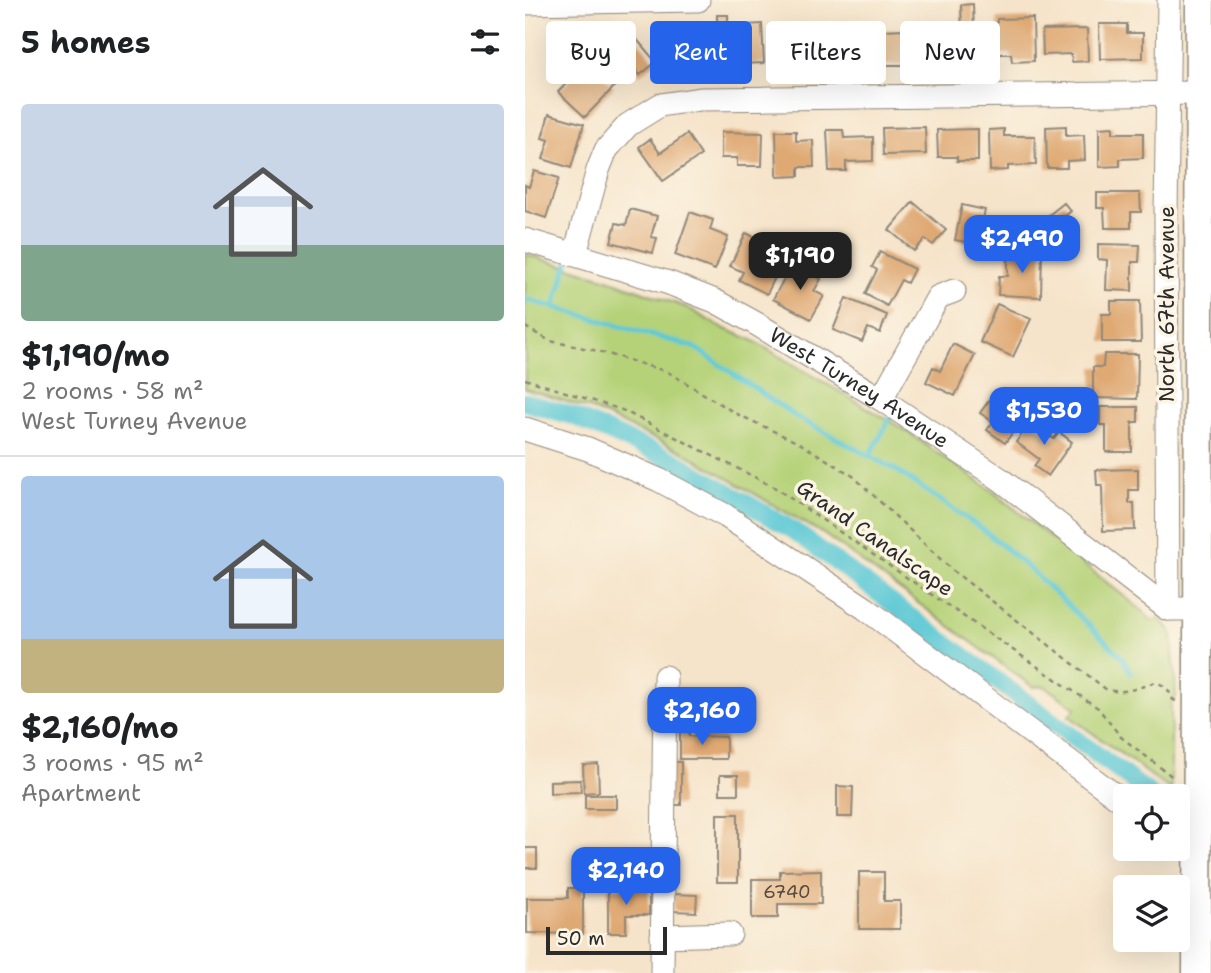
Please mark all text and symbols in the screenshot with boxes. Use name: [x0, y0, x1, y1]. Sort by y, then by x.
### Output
chip: Buy: [546, 21, 636, 84]
chip: Rent: [650, 21, 752, 84]
chip: Filters: [766, 21, 886, 84]
chip: New: [900, 21, 1000, 84]
text: 5 homes: [21, 22, 151, 63]
icon: filters: [466, 23, 504, 61]
icon: home: [200, 149, 326, 275]
street label: North 67th Avenue: [1153, 206, 1181, 402]
pin: $2,490: [965, 216, 1079, 275]
text: $2,490: [980, 223, 1064, 253]
pin: $1,190: [743, 232, 857, 292]
text: $1,190: [765, 240, 835, 270]
street label: West Turney Avenue: [764, 321, 954, 455]
text: $1,190/mo: [21, 335, 170, 376]
text: 2 rooms · 58 m²: [21, 376, 204, 406]
pin: $1,530: [987, 388, 1101, 447]
text: $1,530: [1006, 395, 1082, 425]
text: West Turney Avenue: [21, 406, 248, 436]
street label: Grand Canalscape: [791, 473, 959, 603]
icon: home: [200, 521, 326, 647]
pin: $2,160: [645, 688, 759, 747]
text: $2,160: [663, 695, 741, 725]
text: $2,160/mo: [21, 707, 179, 748]
text: 3 rooms · 95 m²: [21, 748, 204, 778]
text: Apartment: [21, 778, 141, 808]
map controls: [1113, 784, 1190, 952]
button: locate: [1113, 784, 1190, 861]
pin: $2,140: [569, 848, 683, 907]
text: $2,140: [587, 855, 665, 885]
button: layers: [1113, 875, 1190, 952]
house number: 6740: [763, 880, 811, 904]
scale bar: [546, 924, 667, 956]
text: 50 m: [557, 926, 605, 951]

